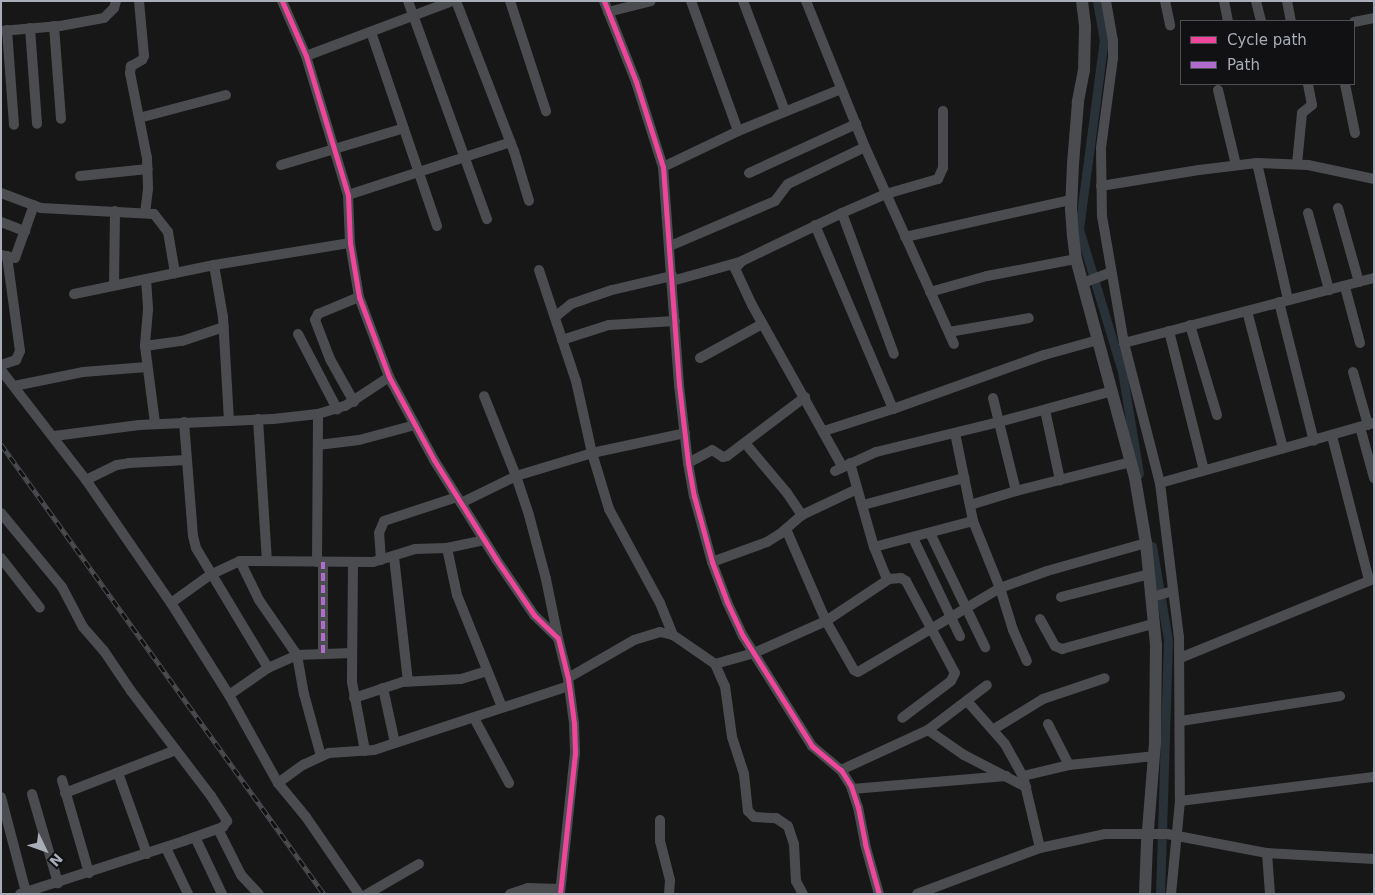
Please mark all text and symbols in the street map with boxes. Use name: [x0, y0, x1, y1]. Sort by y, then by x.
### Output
legend: [1180, 20, 1355, 85]
text: Cycle path: [1227, 31, 1307, 49]
text: Path: [1227, 56, 1260, 74]
north arrow: [20, 825, 70, 875]
text: N: [46, 850, 66, 870]

